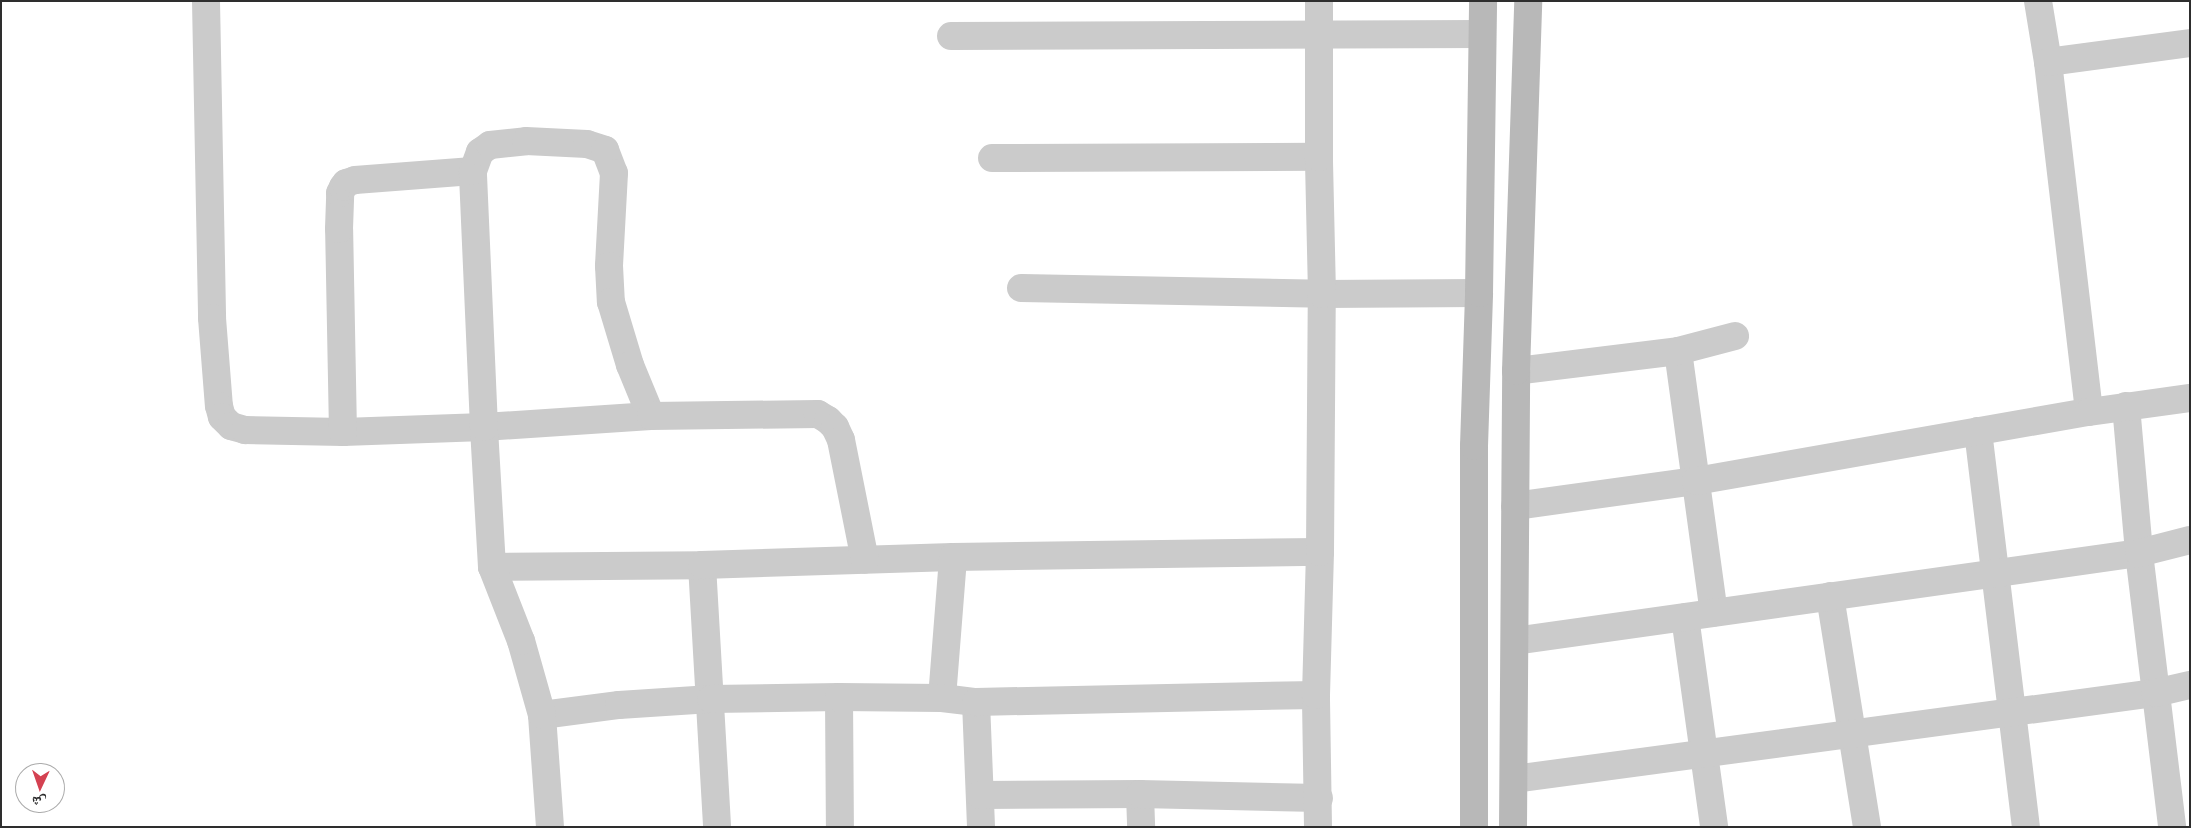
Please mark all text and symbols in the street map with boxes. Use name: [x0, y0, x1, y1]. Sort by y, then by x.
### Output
north arrow: [15, 763, 65, 813]
text: ش: [31, 794, 47, 810]

